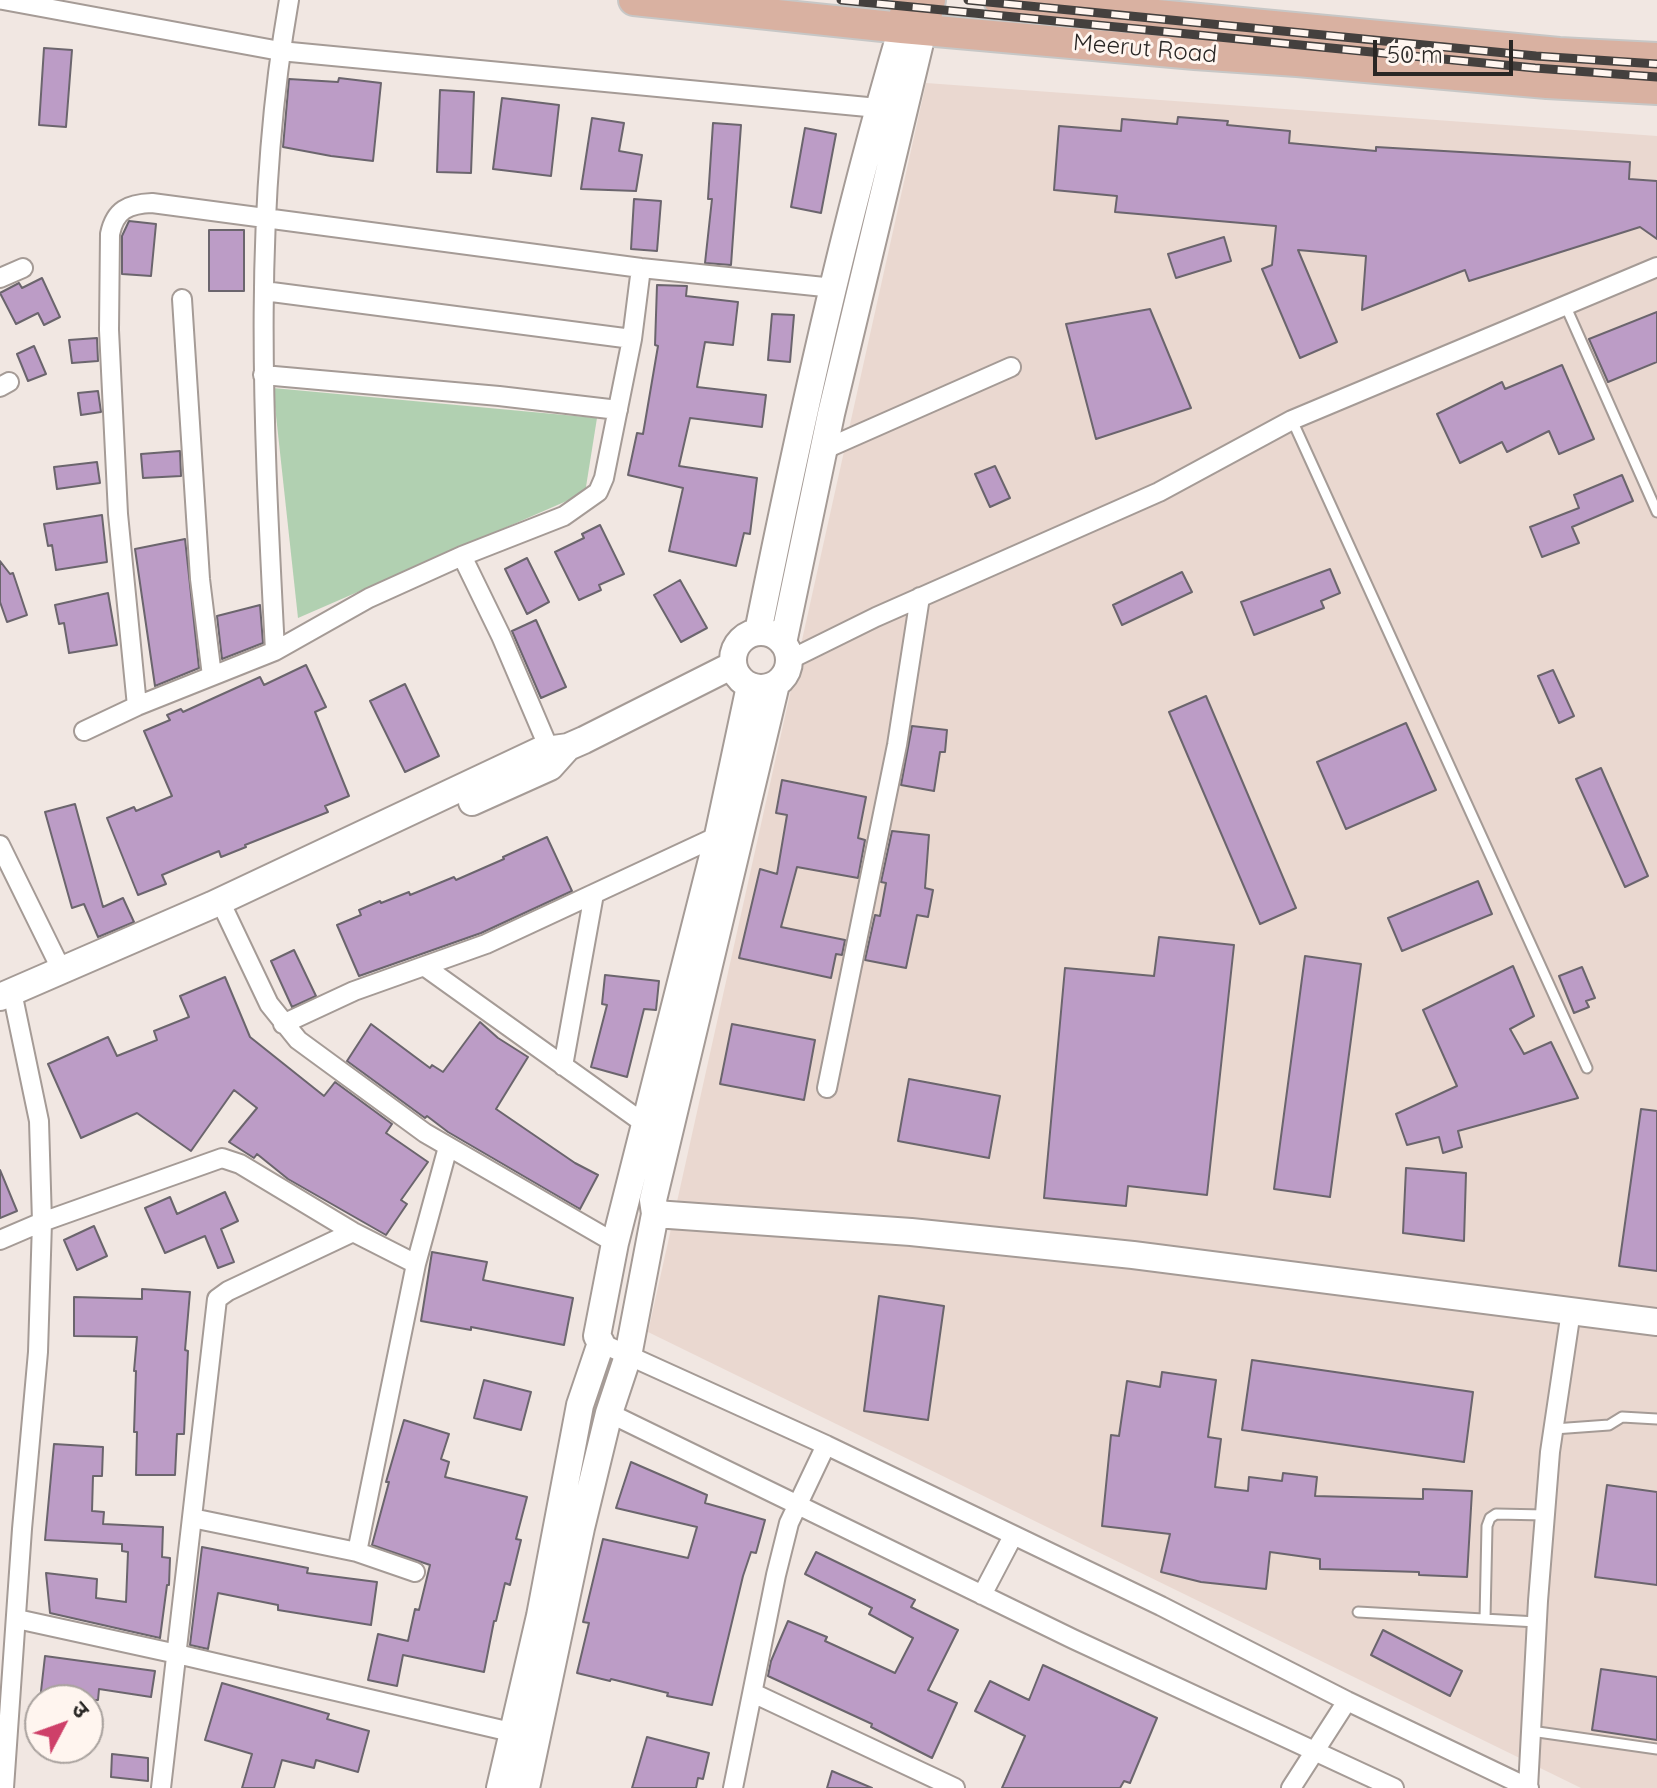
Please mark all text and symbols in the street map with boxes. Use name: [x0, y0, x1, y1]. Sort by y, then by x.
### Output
scale bar: [1377, 24, 1517, 74]
street label: Meerut Road: [1072, 28, 1218, 70]
text: 50 m: [1387, 39, 1443, 69]
north arrow: [24, 1684, 104, 1764]
text: उ: [66, 1696, 95, 1724]

